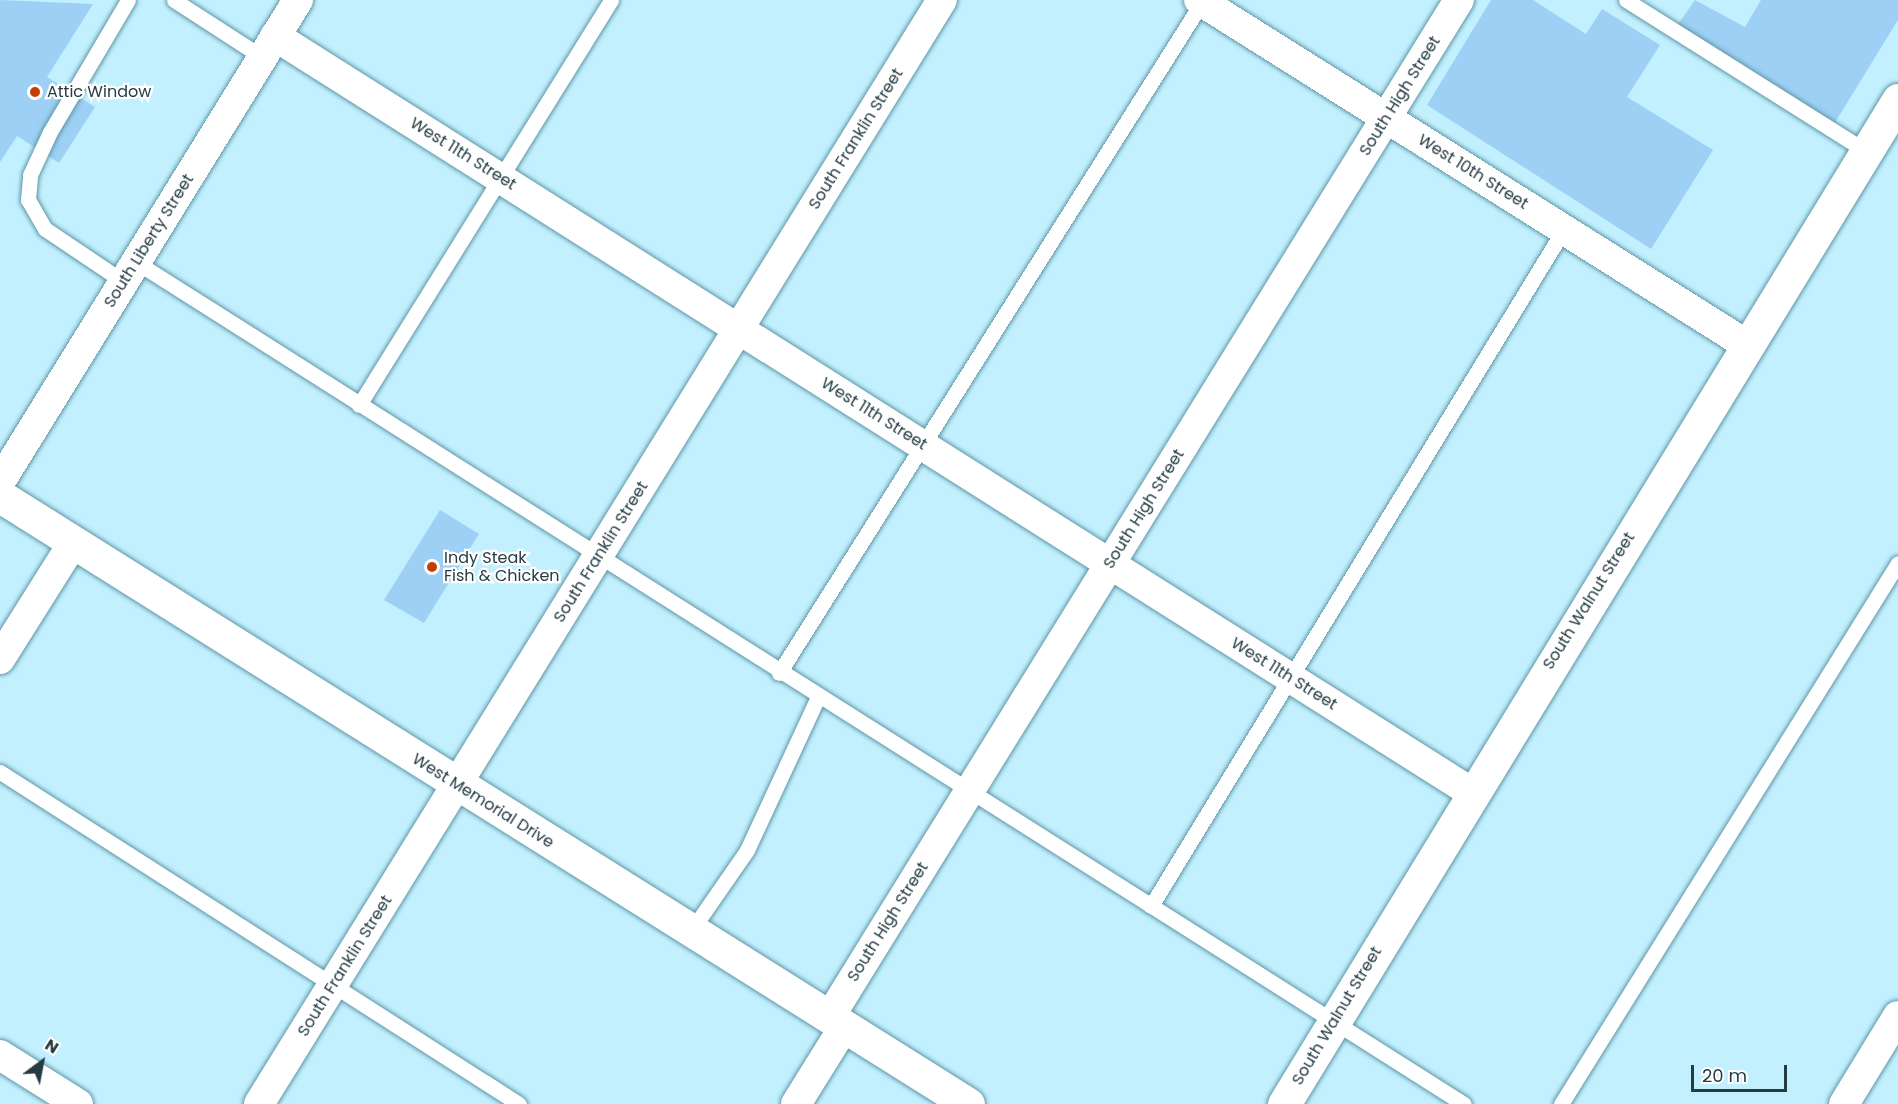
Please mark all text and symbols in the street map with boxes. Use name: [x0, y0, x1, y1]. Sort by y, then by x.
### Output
street label: South High Street: [1355, 33, 1445, 159]
street label: South Franklin Street: [805, 65, 907, 213]
place label: Attic Window: [47, 82, 151, 102]
marker: Attic Window: [28, 85, 42, 99]
street label: West 11th Street: [406, 114, 520, 194]
street label: West 10th Street: [1414, 130, 1532, 214]
street label: South Liberty Street: [100, 171, 198, 311]
street label: West 11th Street: [817, 374, 931, 454]
street label: South High Street: [1099, 446, 1189, 572]
street label: South Franklin Street: [550, 478, 652, 626]
street label: South Walnut Street: [1539, 529, 1639, 673]
place label: Indy Steak Fish & Chicken: [444, 548, 560, 586]
marker: Indy Steak Fish & Chicken: [425, 560, 439, 574]
street label: West 11th Street: [1227, 634, 1341, 714]
street label: West Memorial Drive: [409, 750, 557, 852]
street label: South High Street: [843, 859, 933, 985]
street label: South Franklin Street: [294, 892, 396, 1040]
street label: South Walnut Street: [1288, 943, 1386, 1089]
north arrow: [12, 1032, 72, 1092]
text: N: [41, 1033, 63, 1059]
scale bar: [1694, 1053, 1790, 1091]
text: 20 m: [1702, 1063, 1747, 1088]

